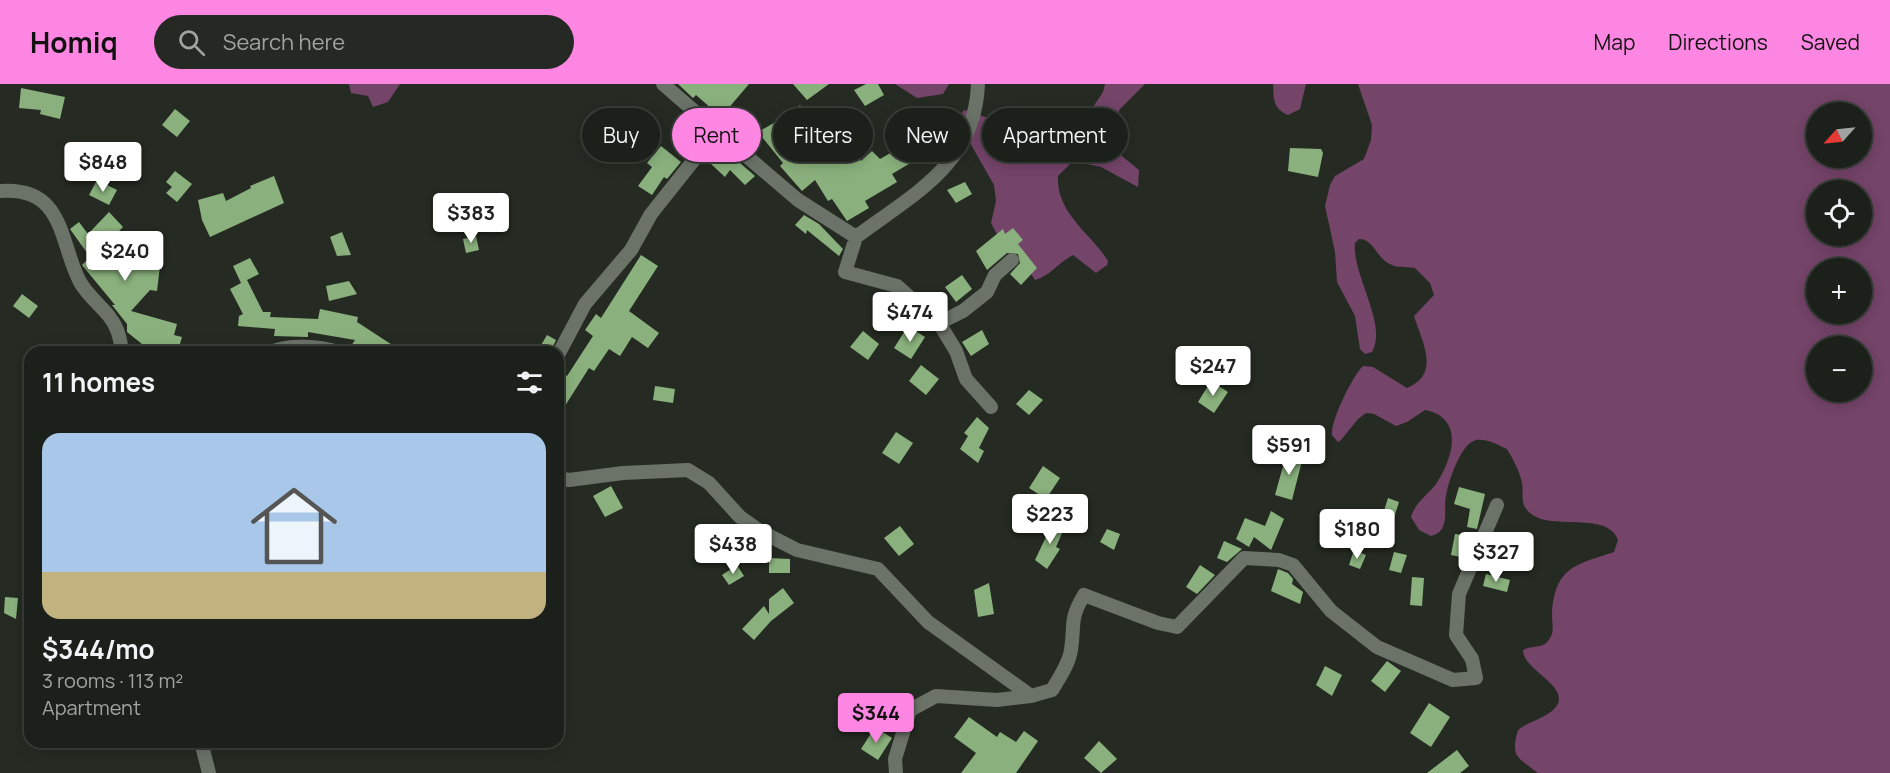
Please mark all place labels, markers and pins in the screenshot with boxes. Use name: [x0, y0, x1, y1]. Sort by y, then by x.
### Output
pin: $848: [67, 142, 139, 193]
pin: $383: [435, 193, 507, 244]
pin: $240: [89, 231, 161, 282]
pin: $474: [874, 292, 946, 343]
pin: $247: [1177, 346, 1249, 397]
pin: $591: [1253, 425, 1325, 476]
pin: $223: [1014, 494, 1086, 545]
pin: $180: [1321, 509, 1393, 560]
pin: $438: [697, 524, 769, 575]
pin: $327: [1460, 532, 1532, 583]
pin: $344: [840, 693, 912, 744]

